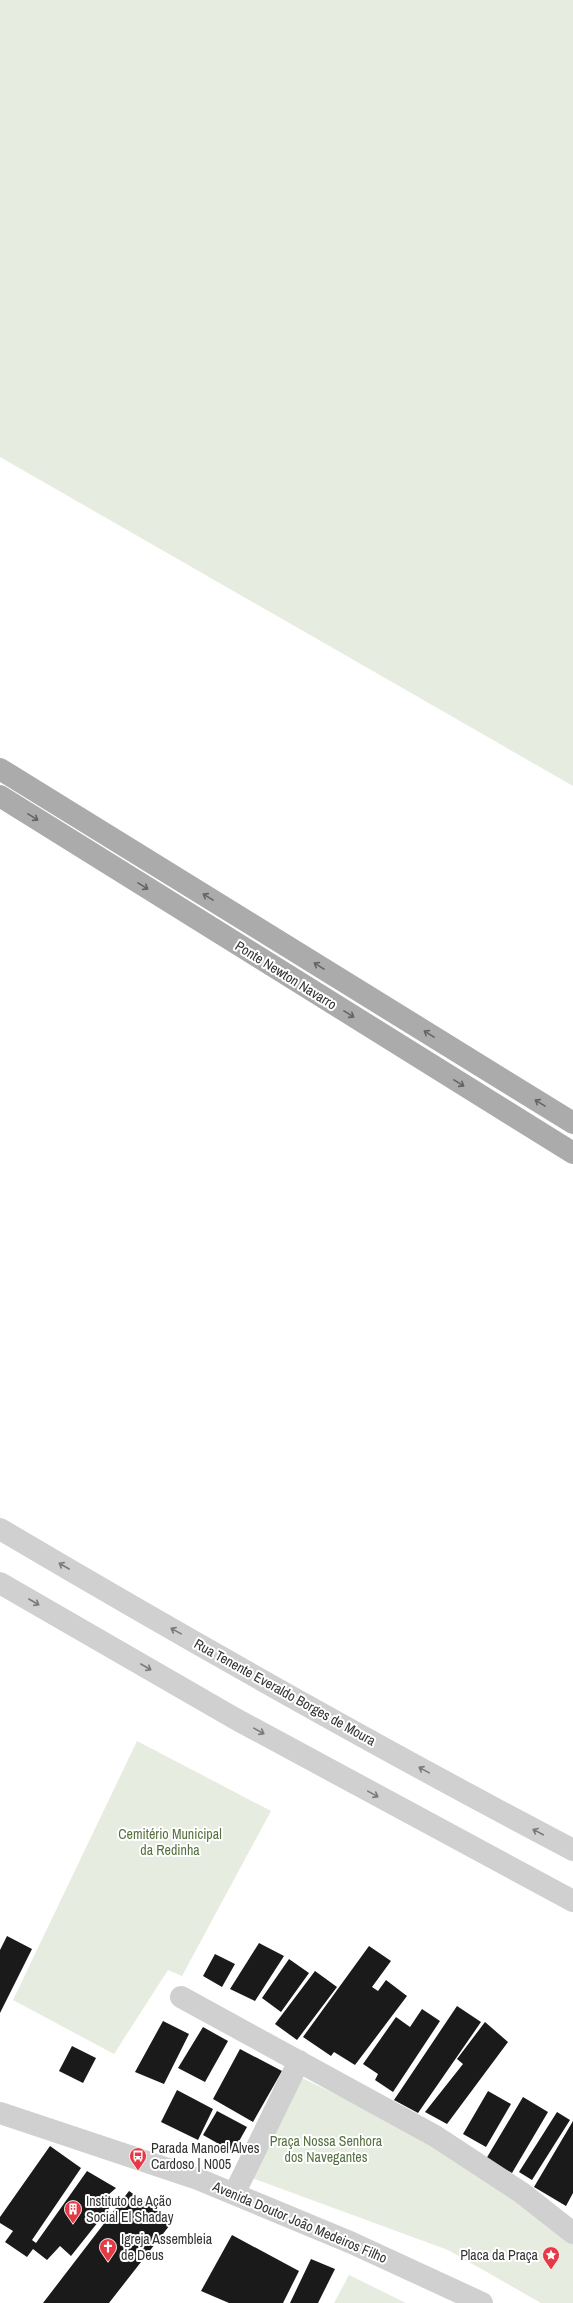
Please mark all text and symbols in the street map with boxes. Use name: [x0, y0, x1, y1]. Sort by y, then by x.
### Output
one-way arrow: [27, 813, 38, 821]
one-way arrow: [137, 882, 148, 890]
one-way arrow: [202, 893, 214, 901]
street label: Ponte Newton Navarro: [232, 937, 340, 1013]
one-way arrow: [313, 961, 325, 969]
one-way arrow: [343, 1010, 354, 1018]
one-way arrow: [424, 1030, 435, 1038]
one-way arrow: [453, 1079, 465, 1087]
one-way arrow: [534, 1098, 546, 1106]
one-way arrow: [58, 1562, 70, 1570]
one-way arrow: [28, 1599, 40, 1607]
one-way arrow: [170, 1627, 182, 1635]
street label: Rua Tenente Everaldo Borges de Moura: [191, 1635, 379, 1750]
one-way arrow: [140, 1664, 152, 1672]
one-way arrow: [253, 1728, 265, 1736]
one-way arrow: [418, 1766, 430, 1774]
one-way arrow: [367, 1790, 379, 1798]
park label: Cemitério Municipal da Redinha: [118, 1825, 222, 1859]
one-way arrow: [533, 1828, 545, 1835]
park label: Praça Nossa Senhora dos Navegantes: [270, 2132, 383, 2166]
place label: Parada Manoel Alves Cardoso | N005: [151, 2139, 260, 2173]
bus stop icon: Parada Manoel Alves Cardoso | N005: [128, 2146, 148, 2171]
street label: Avenida Doutor João Medeiros Filho: [209, 2177, 390, 2267]
place label: Instituto de Ação Social El Shaday: [86, 2192, 174, 2226]
building icon: Instituto de Ação Social El Shaday: [63, 2199, 83, 2224]
place label: Igreja Assembleia de Deus: [121, 2230, 213, 2264]
church icon: Igreja Assembleia de Deus: [98, 2237, 118, 2262]
place icon: Placa da Praça: [541, 2245, 561, 2270]
place label: Placa da Praça: [460, 2246, 539, 2264]

